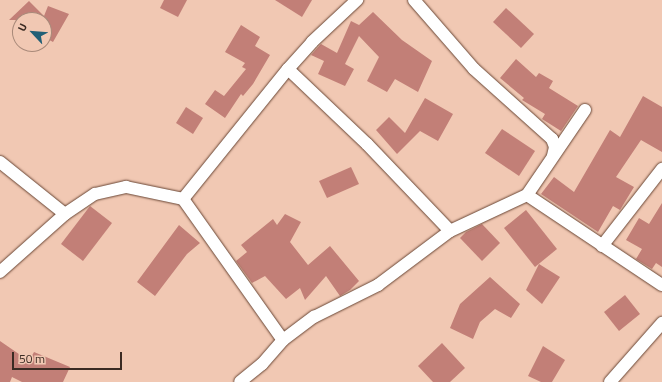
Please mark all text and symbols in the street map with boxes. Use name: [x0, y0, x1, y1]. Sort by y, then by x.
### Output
north arrow: [12, 12, 52, 52]
text: U: [13, 20, 31, 34]
scale bar: [14, 344, 124, 370]
text: 50 m: [19, 349, 45, 368]

